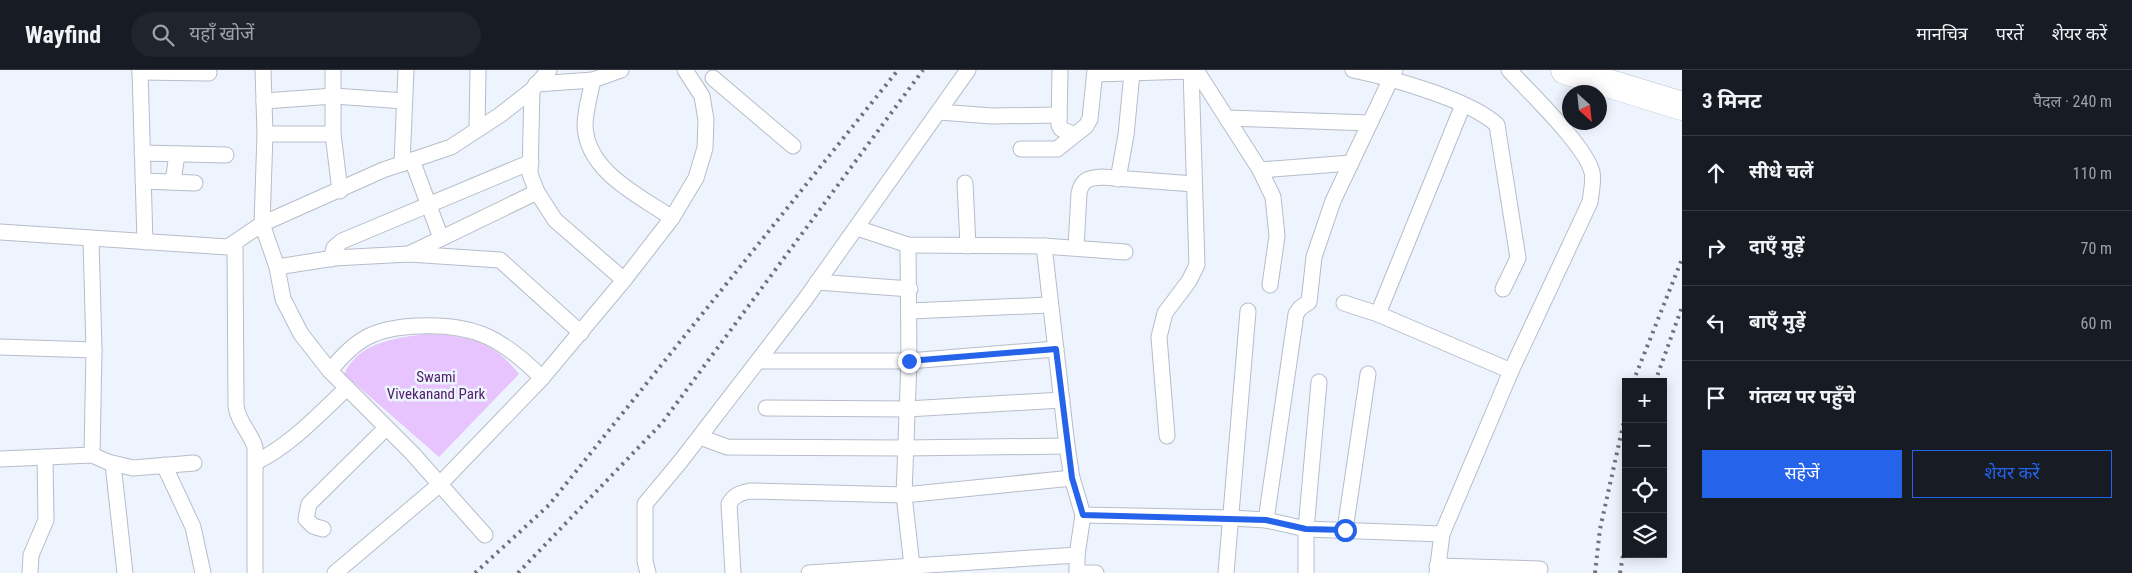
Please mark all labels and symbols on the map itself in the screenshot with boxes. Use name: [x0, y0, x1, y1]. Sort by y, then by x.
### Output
north arrow: [1562, 85, 1607, 130]
route end: [898, 350, 921, 373]
park label: Swami Vivekanand Park: [387, 368, 485, 403]
route start: [1334, 519, 1357, 542]

